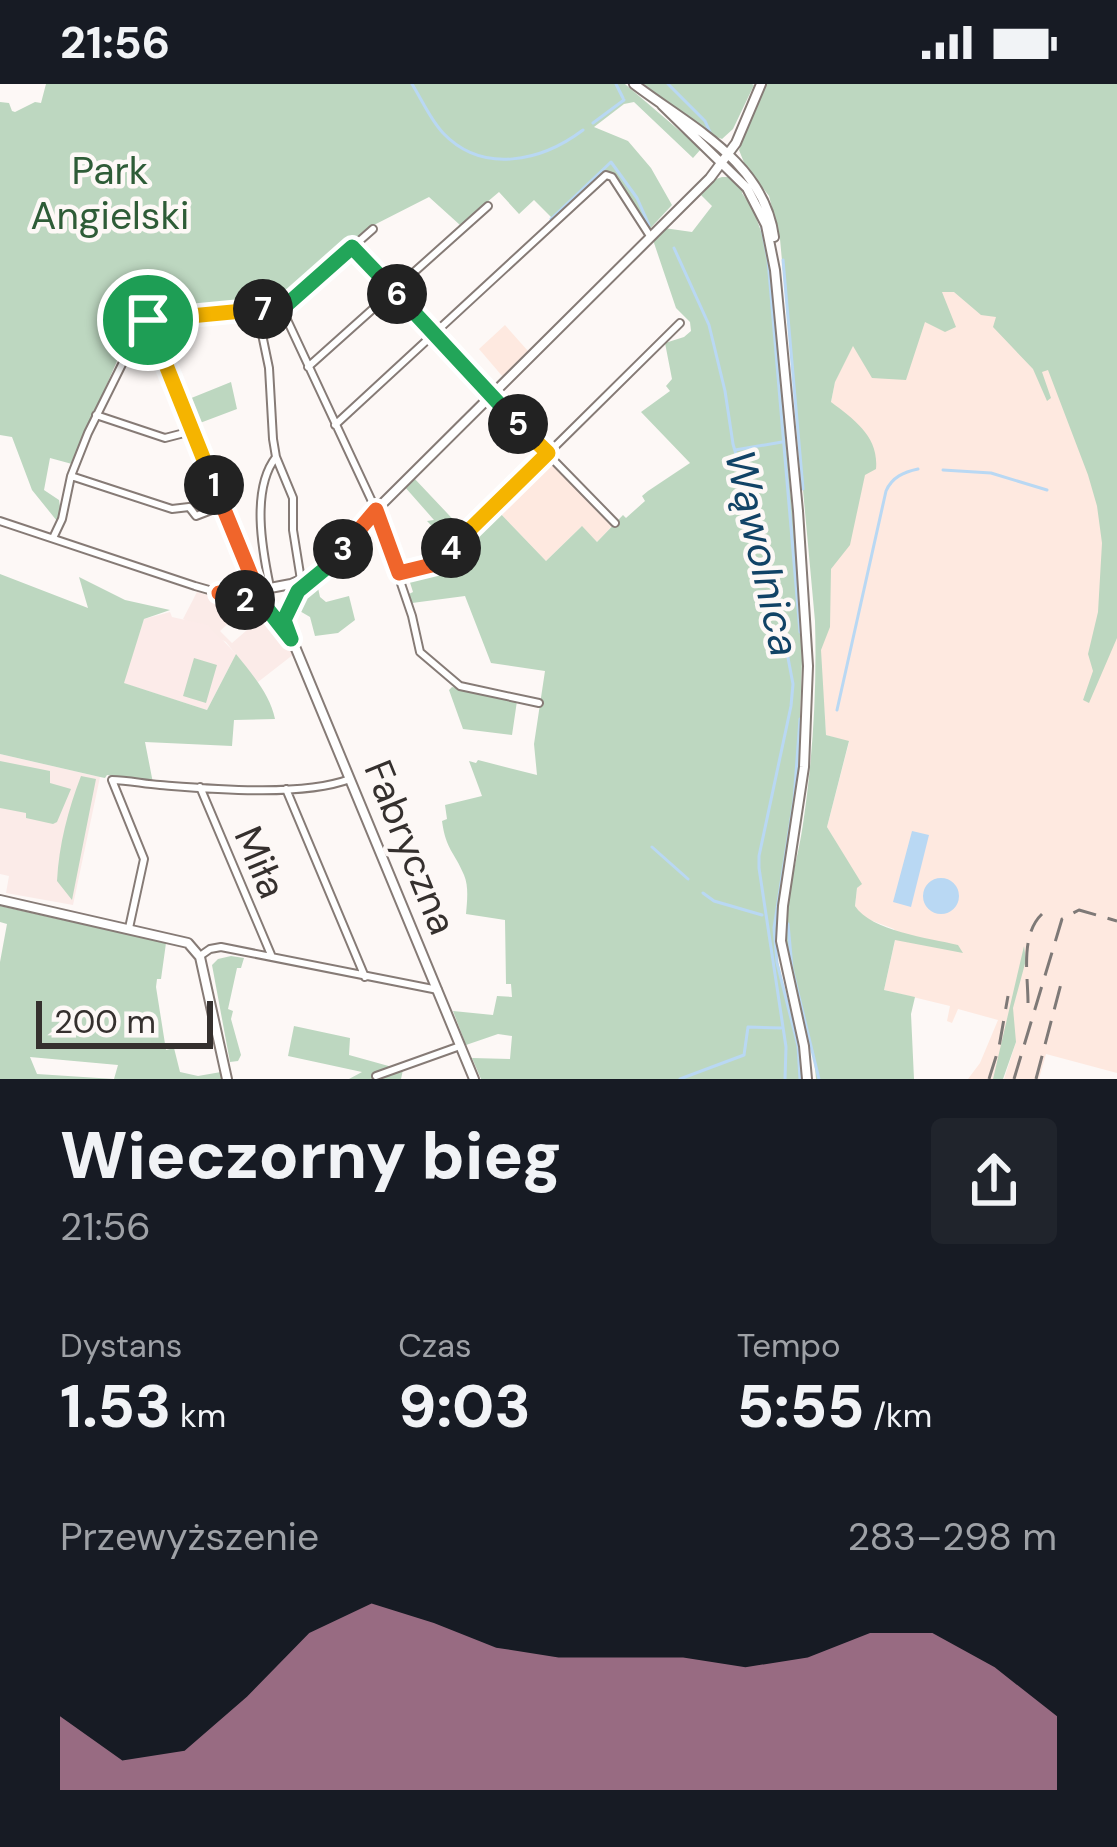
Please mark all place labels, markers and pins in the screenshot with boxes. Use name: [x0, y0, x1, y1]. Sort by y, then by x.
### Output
pin: 6: [367, 264, 427, 324]
pin: [97, 269, 199, 371]
pin: 7: [233, 279, 293, 339]
pin: 5: [488, 394, 548, 454]
pin: 1: [184, 455, 244, 515]
pin: 4: [421, 518, 481, 578]
pin: 3: [313, 519, 373, 579]
pin: 2: [215, 570, 275, 630]

